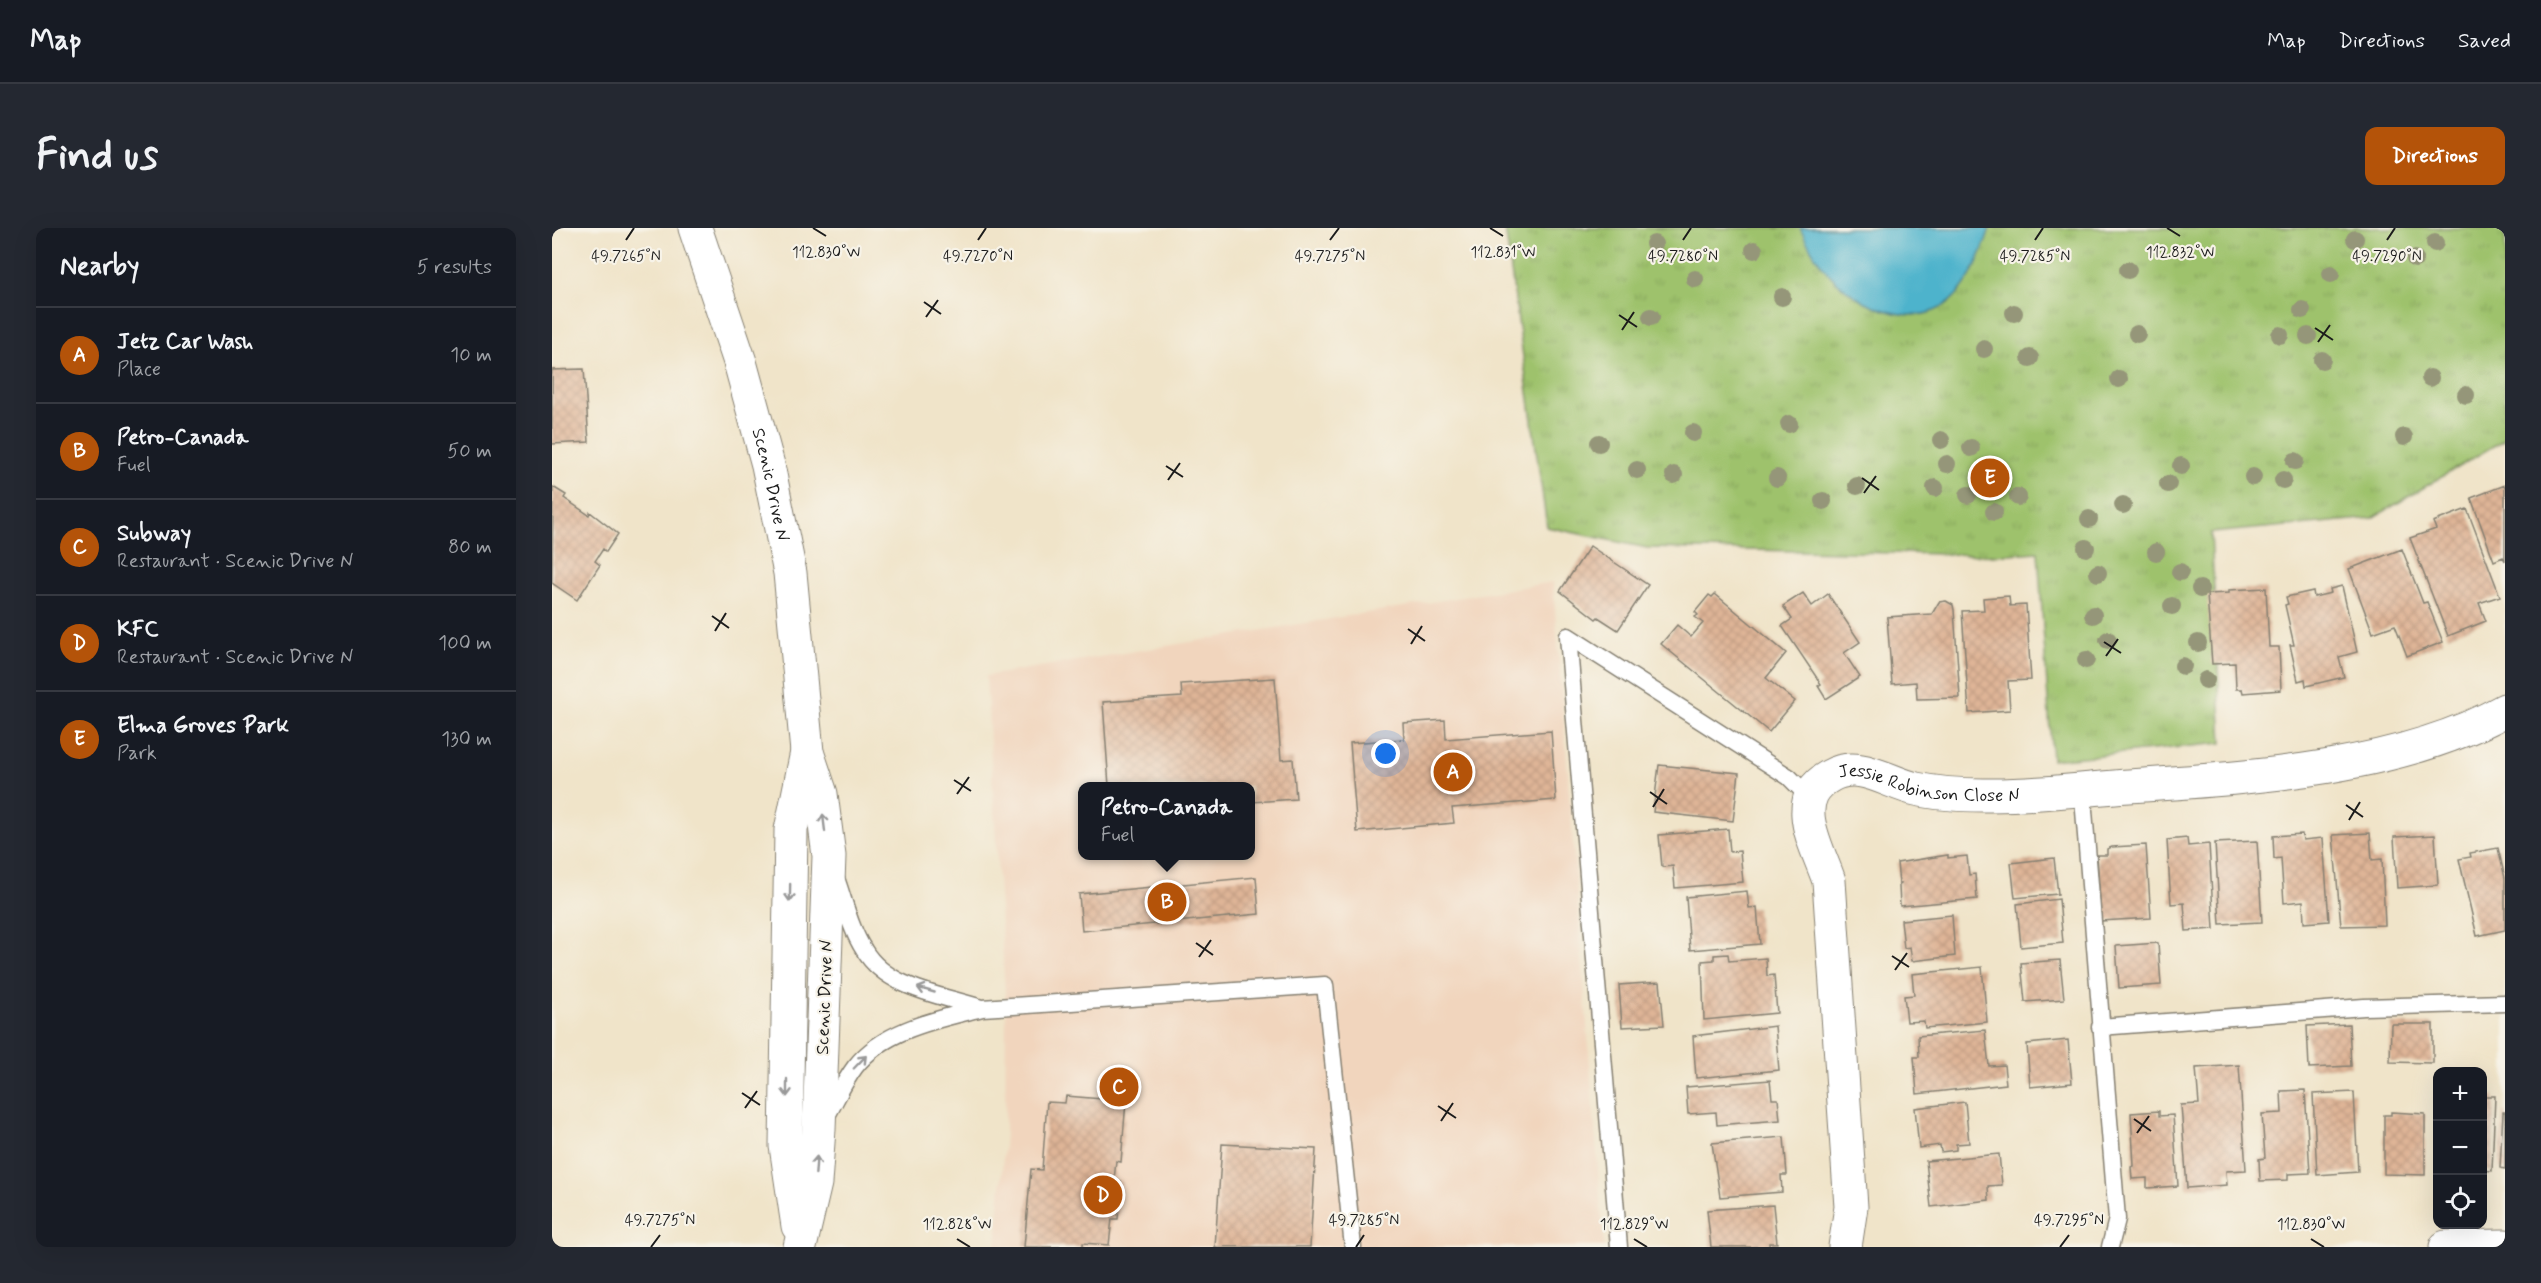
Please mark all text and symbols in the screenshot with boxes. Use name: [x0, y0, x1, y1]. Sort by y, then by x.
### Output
text: Map: [30, 23, 81, 60]
text: Map: [2267, 27, 2306, 55]
text: Directions: [2339, 27, 2425, 55]
text: Saved: [2458, 27, 2511, 55]
button: Directions: [2365, 127, 2505, 185]
text: Find us: [36, 129, 158, 184]
text: 112.830°W: [792, 243, 860, 263]
text: 112.831°W: [1471, 243, 1535, 263]
text: 112.832°W: [2146, 243, 2214, 263]
text: 49.7265°N: [591, 247, 661, 267]
text: 49.7270°N: [943, 247, 1013, 267]
text: 49.7275°N: [1295, 247, 1365, 267]
text: 49.7280°N: [1648, 247, 1718, 267]
text: 49.7285°N: [2000, 247, 2070, 267]
text: 49.7290°N: [2352, 247, 2422, 267]
text: Nearby: [60, 250, 139, 284]
text: 5 results: [417, 254, 492, 281]
text: Jetz Car Wash: [117, 328, 253, 356]
text: A: [73, 342, 86, 369]
text: 10 m: [450, 342, 492, 369]
text: Place: [117, 356, 161, 383]
text: Petro-Canada: [117, 424, 248, 452]
street label: Scenic Drive N: [746, 426, 794, 544]
text: B: [73, 438, 86, 465]
text: 50 m: [447, 438, 492, 465]
text: Fuel: [117, 452, 151, 479]
pin: E: [1970, 456, 2010, 500]
text: Subway: [117, 520, 191, 548]
text: C: [72, 534, 87, 561]
text: 80 m: [448, 534, 492, 561]
text: Restaurant · Scenic Drive N: [117, 548, 354, 575]
text: KFC: [117, 616, 159, 644]
text: D: [73, 630, 86, 657]
text: 100 m: [438, 630, 492, 657]
text: Restaurant · Scenic Drive N: [117, 644, 354, 671]
text: Elma Groves Park: [117, 712, 289, 740]
text: E: [74, 726, 85, 753]
text: 130 m: [441, 726, 492, 753]
your location: [1371, 739, 1400, 768]
text: Park: [117, 740, 157, 767]
pin: A: [1434, 750, 1472, 794]
street label: Jessie Robinson Close N: [1836, 759, 2021, 808]
popup: [1078, 782, 1255, 860]
text: Petro-Canada: [1101, 794, 1232, 822]
one-way arrow: [819, 814, 830, 834]
text: Fuel: [1101, 822, 1134, 849]
pin: B: [1148, 880, 1186, 924]
one-way arrow: [784, 882, 796, 902]
street label: Scenic Drive N: [811, 939, 839, 1055]
one-way arrow: [917, 984, 936, 996]
one-way arrow: [853, 1055, 867, 1070]
pin: C: [1100, 1064, 1138, 1110]
map controls: [2433, 1067, 2487, 1229]
button: +: [2433, 1067, 2487, 1121]
one-way arrow: [781, 1077, 792, 1097]
button: −: [2433, 1121, 2487, 1175]
one-way arrow: [811, 1155, 822, 1175]
pin: D: [1084, 1172, 1122, 1218]
button: locate: [2433, 1175, 2487, 1229]
text: 49.7275°N: [625, 1211, 695, 1231]
text: 49.7285°N: [1329, 1211, 1399, 1231]
text: 49.7295°N: [2034, 1211, 2104, 1231]
text: 112.828°W: [923, 1215, 991, 1235]
text: 112.829°W: [1600, 1215, 1668, 1235]
text: 112.830°W: [2277, 1215, 2345, 1235]

